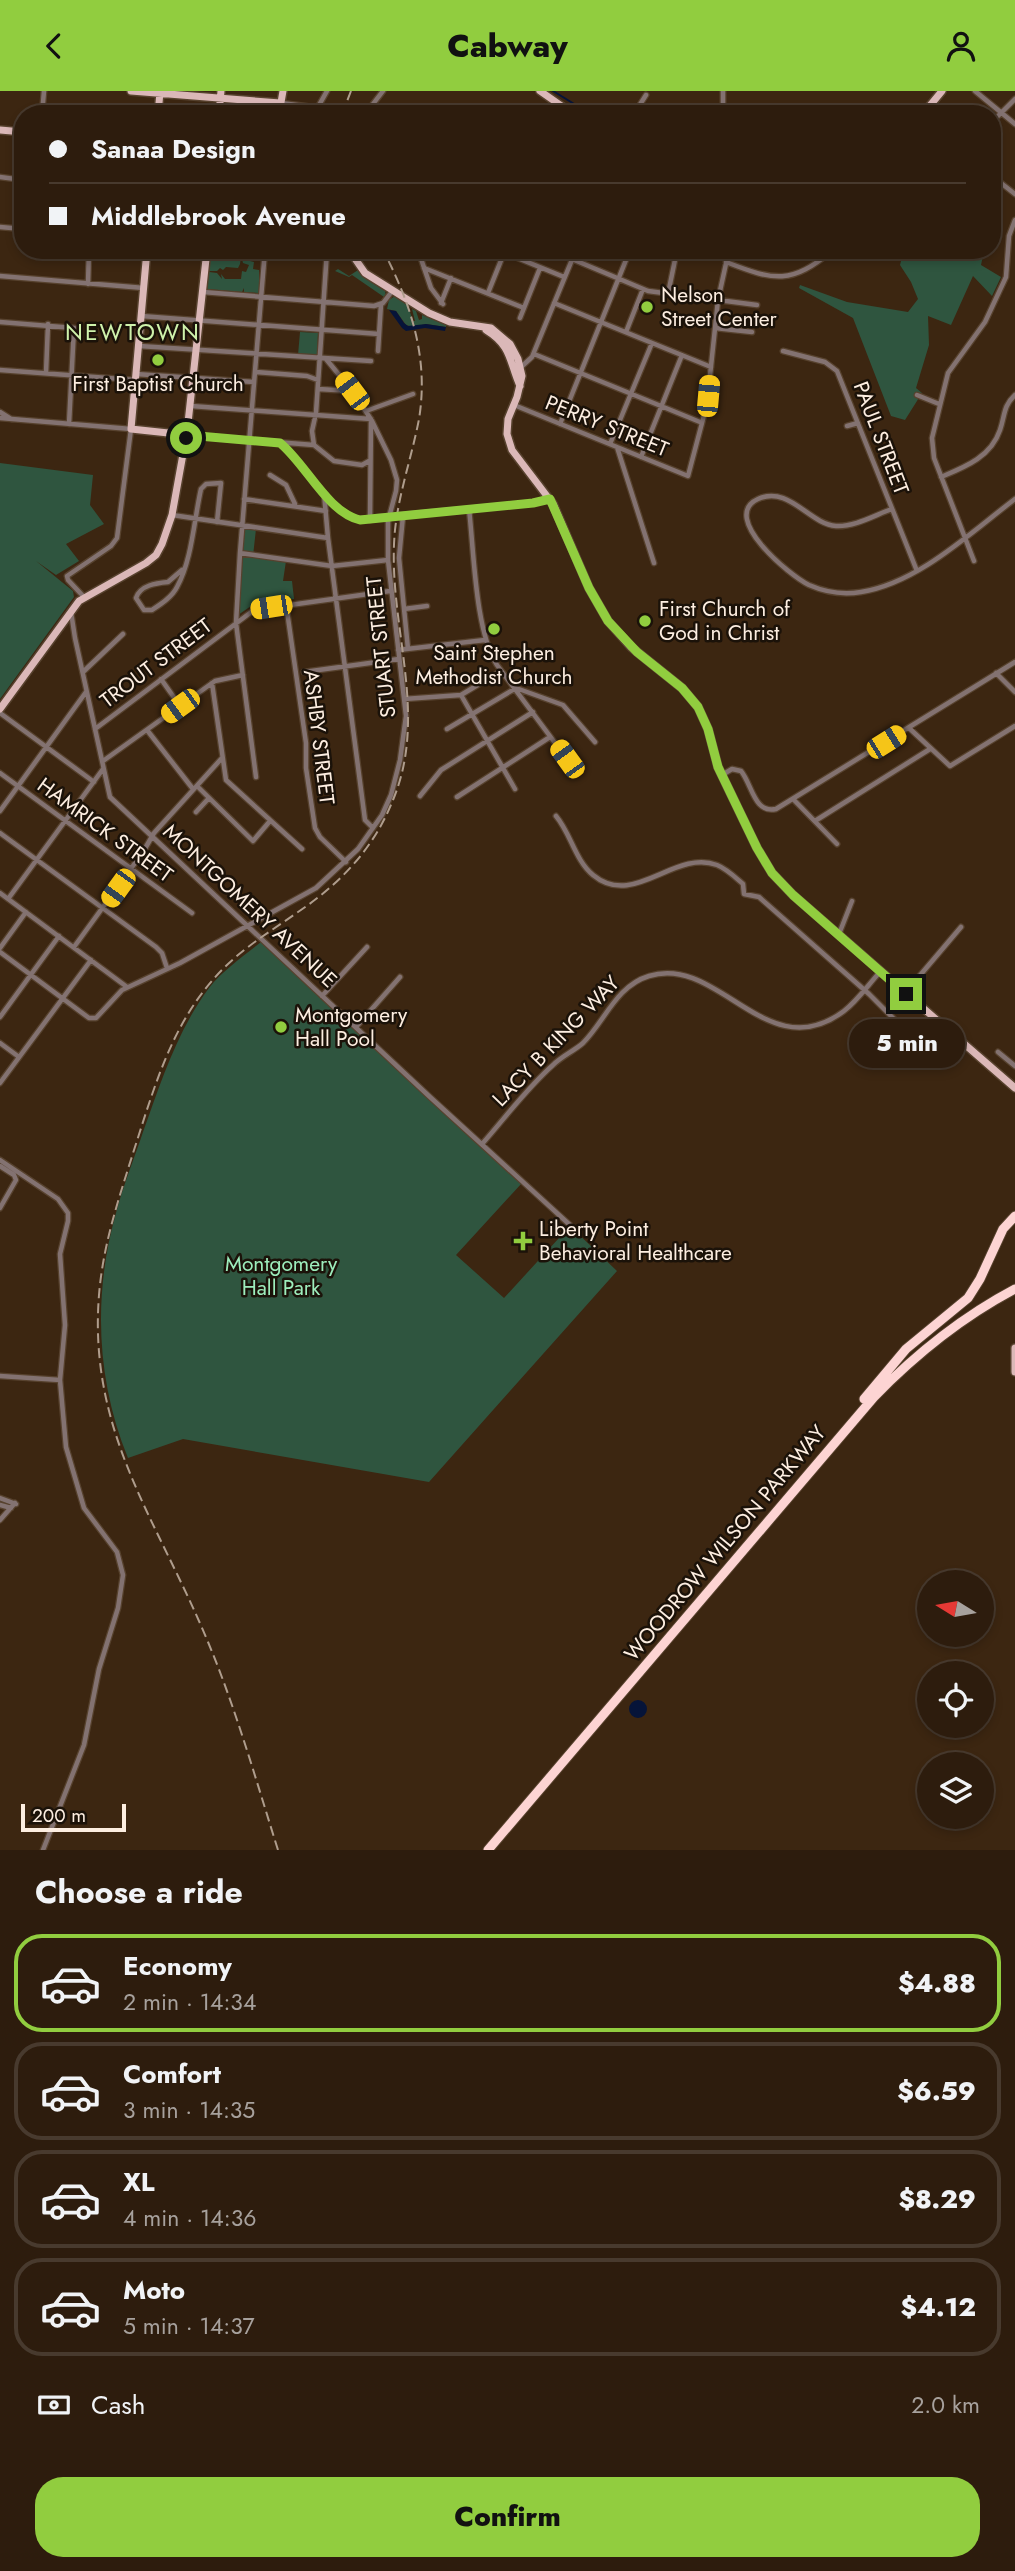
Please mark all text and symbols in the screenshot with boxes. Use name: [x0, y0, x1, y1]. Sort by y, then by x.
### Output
text: Cabway: [447, 23, 568, 69]
icon: back: [35, 27, 73, 65]
icon: person: [942, 27, 980, 65]
text: Sanaa Design: [91, 130, 256, 168]
text: Middlebrook Avenue: [91, 197, 346, 235]
place label: Nelson Street Center: [661, 280, 777, 334]
marker: Nelson Street Center: [639, 299, 655, 315]
district label: NEWTOWN: [65, 315, 201, 349]
marker: First Baptist Church: [150, 352, 166, 368]
car: [331, 368, 374, 414]
place label: First Baptist Church: [72, 369, 244, 399]
car: [696, 374, 721, 418]
street label: PAUL STREET: [846, 377, 916, 499]
street label: PERRY STREET: [541, 388, 673, 464]
route start: [170, 422, 202, 454]
street label: STUART STREET: [359, 575, 403, 719]
car: [249, 593, 294, 621]
place label: First Church of God in Christ: [659, 594, 791, 648]
street label: TROUT STREET: [94, 611, 218, 715]
marker: First Church of God in Christ: [637, 613, 653, 629]
marker: Saint Stephen Methodist Church: [486, 621, 502, 637]
place label: Saint Stephen Methodist Church: [416, 638, 572, 692]
street label: ASHBY STREET: [296, 668, 342, 806]
car: [157, 685, 204, 727]
car: [863, 722, 910, 762]
car: [547, 736, 588, 782]
street label: HAMRICK STREET: [31, 770, 179, 890]
street label: MONTGOMERY AVENUE: [156, 817, 344, 995]
car: [98, 865, 139, 911]
street label: LACY B KING WAY: [486, 969, 627, 1113]
route end: [890, 978, 922, 1010]
place label: Montgomery Hall Pool: [295, 1000, 408, 1054]
marker: Montgomery Hall Pool: [273, 1019, 289, 1035]
callout: 5 min: [848, 1019, 964, 1067]
text: 5 min: [876, 1026, 938, 1060]
place label: Liberty Point Behavioral Healthcare: [539, 1214, 732, 1268]
marker: Liberty Point Behavioral Healthcare: [513, 1231, 533, 1251]
park label: Montgomery Hall Park: [225, 1249, 338, 1303]
street label: WOODROW WILSON PARKWAY: [617, 1418, 833, 1667]
north arrow: [917, 1570, 994, 1647]
map controls: [917, 1570, 994, 1829]
button: locate: [917, 1661, 994, 1738]
button: layers: [917, 1752, 994, 1829]
scale bar: [21, 1801, 126, 1833]
text: 200 m: [32, 1802, 86, 1829]
text: Choose a ride: [35, 1869, 243, 1915]
text: Economy: [123, 1947, 232, 1985]
icon: car: [39, 1952, 102, 2015]
text: $4.88: [898, 1964, 976, 2002]
text: 2 min · 14:34: [123, 1985, 256, 2019]
text: Comfort: [123, 2055, 221, 2093]
icon: car: [39, 2060, 102, 2123]
text: $6.59: [897, 2072, 976, 2110]
text: 3 min · 14:35: [123, 2093, 255, 2127]
text: XL: [123, 2163, 155, 2201]
icon: car: [39, 2168, 102, 2231]
text: $8.29: [899, 2180, 976, 2218]
text: 4 min · 14:36: [123, 2201, 256, 2235]
text: Moto: [123, 2271, 185, 2309]
icon: car: [39, 2276, 102, 2339]
text: $4.12: [900, 2288, 976, 2326]
text: 5 min · 14:37: [123, 2309, 255, 2343]
icon: cash: [35, 2386, 73, 2424]
text: Cash: [91, 2386, 145, 2424]
text: 2.0 km: [911, 2388, 980, 2422]
button: Confirm: [35, 2477, 980, 2557]

